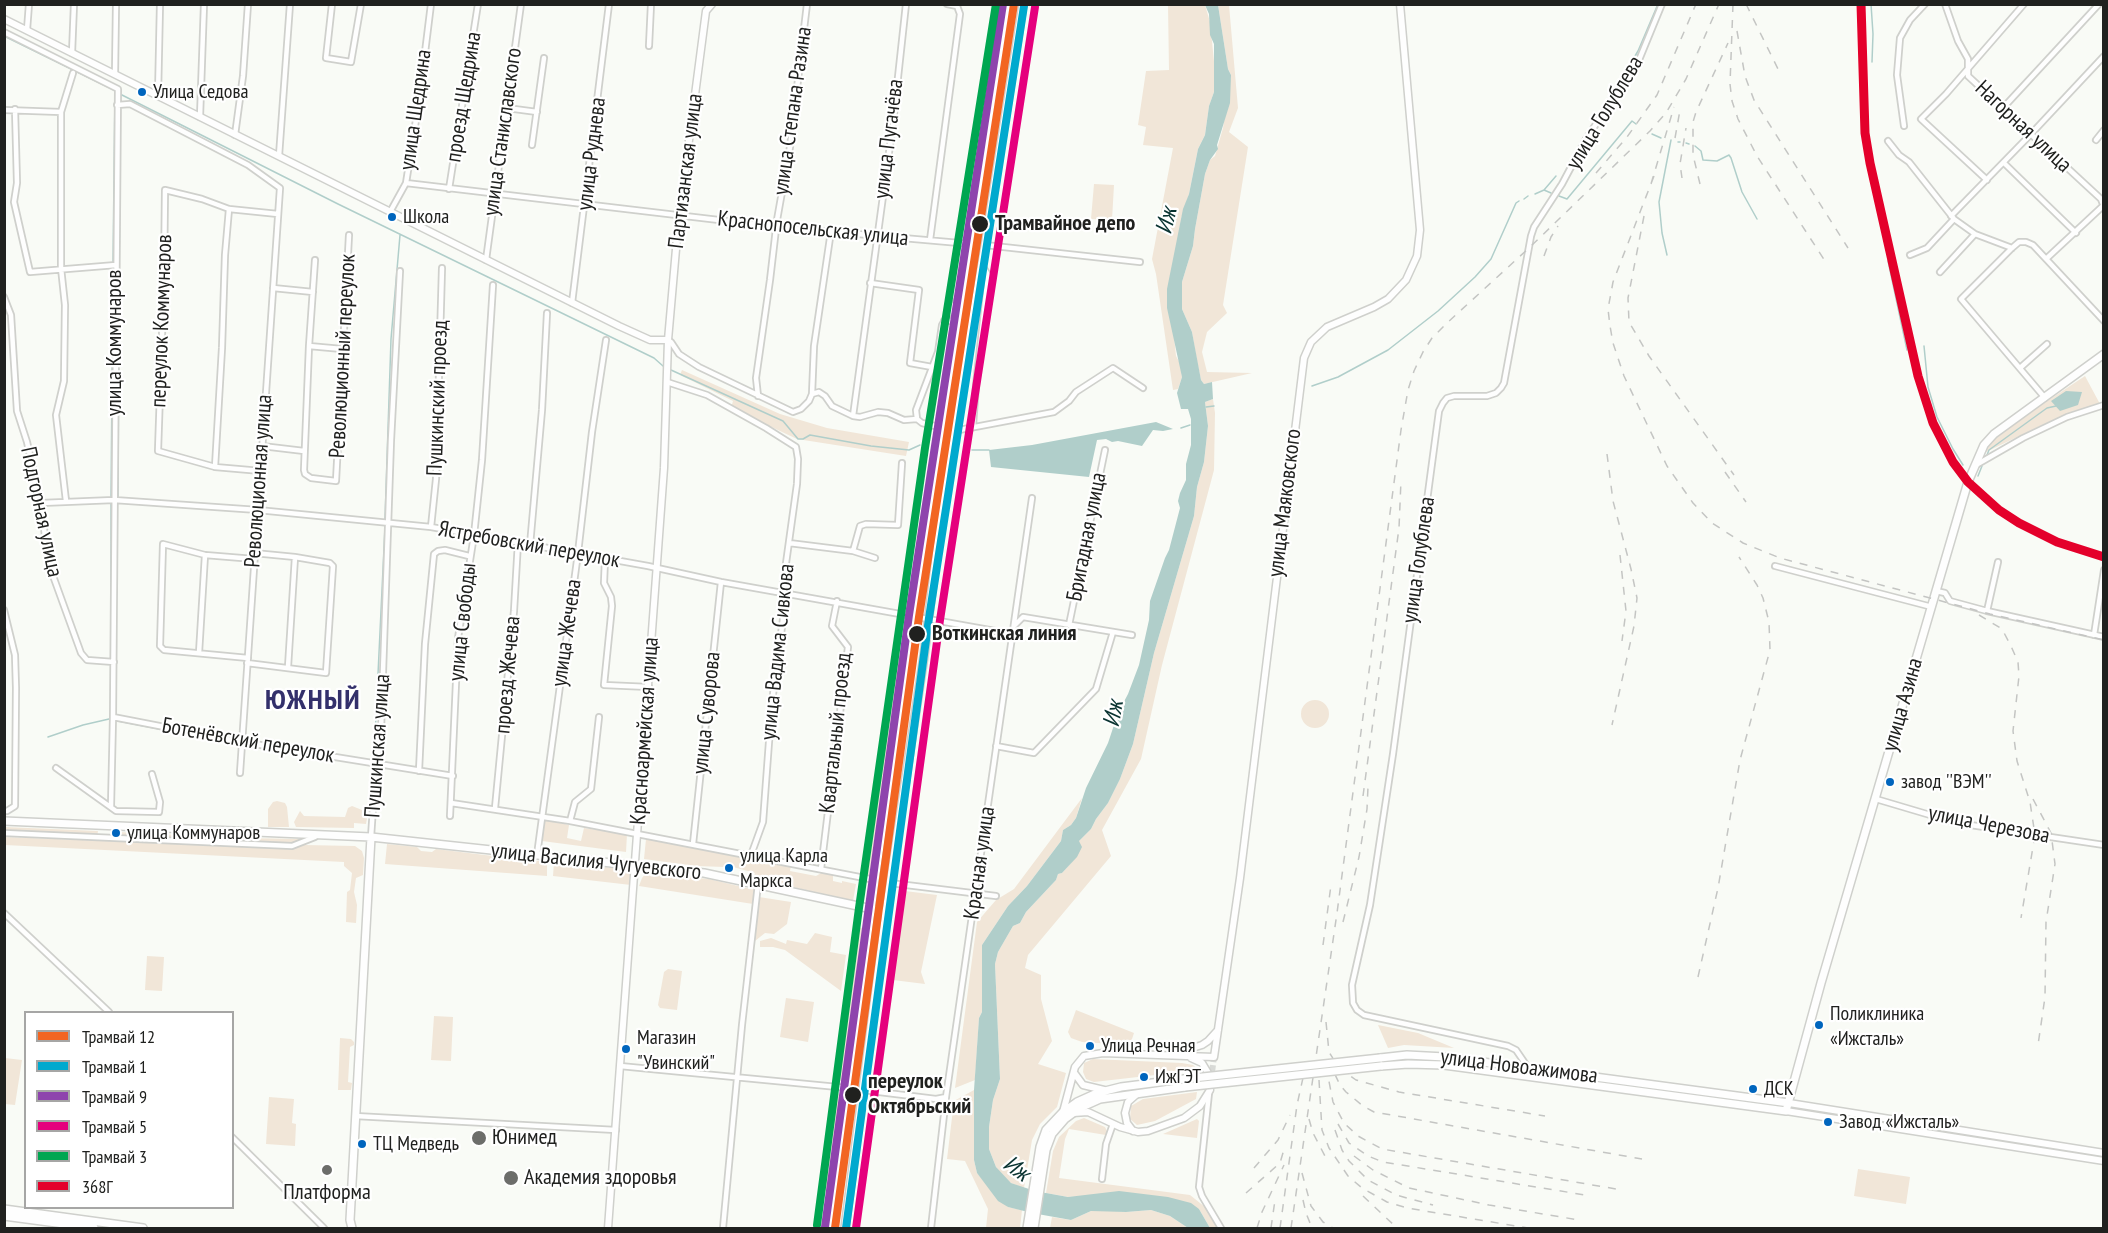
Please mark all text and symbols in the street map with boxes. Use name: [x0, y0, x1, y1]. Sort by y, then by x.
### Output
street label: улица Степана Разина: [768, 25, 818, 197]
street label: проезд Щедрина: [441, 30, 487, 164]
street label: улица Станиславского: [478, 46, 528, 218]
street label: улица Щедрина: [394, 48, 438, 172]
street label: улица Голублева: [1561, 52, 1649, 174]
street label: Нагорная улица: [1969, 76, 2077, 178]
street label: улица Пугачёва: [869, 78, 909, 200]
place label: Улица Седова: [153, 80, 249, 104]
marker: Улица Седова: [136, 86, 148, 98]
street label: Партизанская улица: [663, 92, 709, 250]
street label: улица Руднева: [572, 96, 612, 212]
place label: Школа: [403, 205, 449, 229]
water label: Иж: [1150, 205, 1184, 237]
street label: Краснопосельская улица: [716, 206, 910, 252]
marker: Школа: [386, 211, 398, 223]
place label: Трамвайное депо: [995, 211, 1135, 237]
marker: Трамвайное депо: [970, 214, 990, 234]
street label: переулок Коммунаров: [146, 234, 178, 408]
street label: Революционный переулок: [324, 253, 362, 459]
street label: улица Коммунаров: [102, 270, 128, 416]
street label: Пушкинский проезд: [422, 320, 454, 476]
street label: Революционная улица: [240, 394, 278, 568]
street label: улица Маяковского: [1263, 427, 1307, 579]
street label: Подгорная улица: [14, 444, 68, 580]
street label: Бригадная улица: [1062, 470, 1112, 604]
street label: улица Голублева: [1397, 495, 1441, 625]
street label: Ястребовский переулок: [436, 516, 622, 574]
street label: улица Свободы: [444, 562, 482, 682]
street label: улица Вадима Сивкова: [756, 562, 800, 742]
street label: улица Жечева: [546, 578, 588, 688]
street label: проезд Жечева: [490, 615, 526, 735]
place label: Воткинская линия: [932, 621, 1077, 647]
marker: Воткинская линия: [907, 624, 927, 644]
street label: Красноармейская улица: [625, 636, 665, 826]
street label: улица Суворова: [687, 650, 727, 776]
street label: Квартальный проезд: [814, 651, 858, 815]
street label: улица Азина: [1877, 655, 1929, 755]
street label: Пушкинская улица: [360, 673, 396, 819]
district label: ЮЖНЫЙ: [265, 684, 361, 718]
water label: Иж: [1098, 699, 1130, 729]
street label: Ботенёвский переулок: [160, 713, 336, 769]
place label: завод ''ВЭМ'': [1901, 770, 1992, 794]
marker: завод ''ВЭМ'': [1884, 776, 1896, 788]
street label: улица Черезова: [1926, 800, 2052, 850]
street label: Красная улица: [959, 805, 1001, 921]
place label: улица Коммунаров: [127, 821, 260, 845]
marker: улица Коммунаров: [110, 827, 122, 839]
street label: улица Василия Чугуевского: [490, 838, 702, 886]
place label: улица Карла Маркса: [740, 844, 828, 891]
marker: улица Карла Маркса: [723, 862, 735, 874]
place label: Поликлиника «Ижсталь»: [1830, 1002, 1924, 1049]
legend: [24, 1011, 234, 1209]
marker: Поликлиника «Ижсталь»: [1813, 1019, 1825, 1031]
text: Трамвай 12: [82, 1025, 155, 1048]
place label: Магазин "Увинский": [637, 1026, 715, 1073]
place label: Улица Речная: [1101, 1034, 1196, 1058]
marker: Улица Речная: [1084, 1040, 1096, 1052]
marker: Магазин "Увинский": [620, 1043, 632, 1055]
street label: улица Новоажимова: [1439, 1044, 1599, 1090]
text: Трамвай 1: [82, 1055, 147, 1078]
place label: ИжГЭТ: [1155, 1065, 1201, 1089]
place label: переулок Октябрьский: [868, 1069, 971, 1120]
marker: ИжГЭТ: [1138, 1071, 1150, 1083]
place label: ДСК: [1764, 1077, 1793, 1101]
marker: ДСК: [1747, 1083, 1759, 1095]
text: Трамвай 9: [82, 1085, 147, 1108]
marker: переулок Октябрьский: [843, 1085, 863, 1105]
place label: Завод «Ижсталь»: [1839, 1110, 1959, 1134]
text: Трамвай 5: [82, 1115, 147, 1138]
marker: Завод «Ижсталь»: [1822, 1116, 1834, 1128]
place label: Юнимед: [492, 1125, 557, 1151]
marker: Юнимед: [470, 1129, 488, 1147]
place label: ТЦ Медведь: [373, 1132, 459, 1156]
marker: ТЦ Медведь: [356, 1138, 368, 1150]
text: Трамвай 3: [82, 1145, 147, 1168]
water label: Иж: [997, 1150, 1035, 1188]
marker: Платформа: [320, 1163, 334, 1177]
place label: Академия здоровья: [524, 1165, 676, 1191]
marker: Академия здоровья: [502, 1169, 520, 1187]
text: 368Г: [82, 1175, 113, 1198]
place label: Платформа: [283, 1180, 371, 1206]

